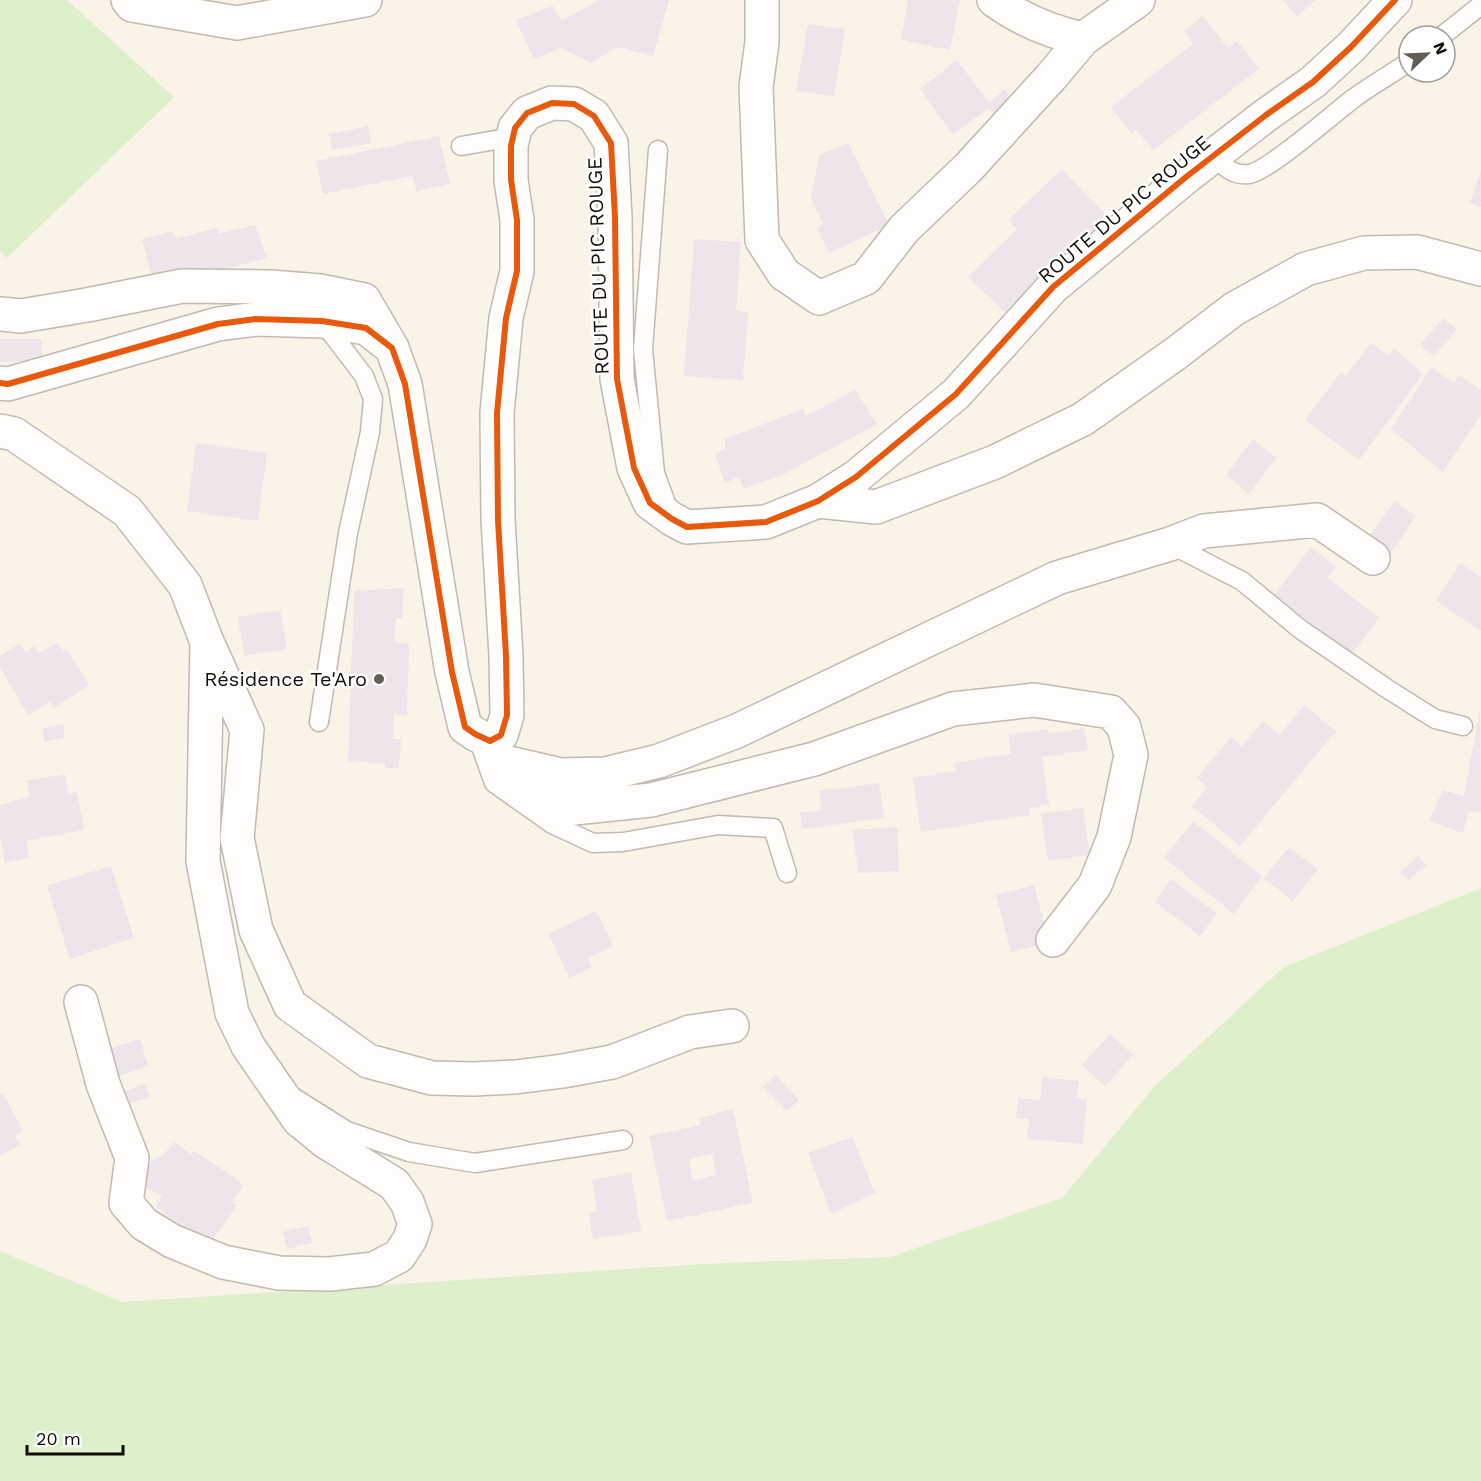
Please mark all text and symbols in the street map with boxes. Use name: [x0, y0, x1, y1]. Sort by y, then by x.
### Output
north arrow: [1397, 24, 1457, 84]
text: N: [1429, 39, 1451, 58]
street label: ROUTE DU PIC ROUGE: [1033, 130, 1215, 288]
street label: ROUTE DU PIC ROUGE: [582, 157, 614, 375]
place label: Résidence Te'Aro: [204, 667, 367, 691]
marker: Résidence Te'Aro: [372, 672, 386, 686]
scale bar: [27, 1418, 123, 1456]
text: 20 m: [36, 1428, 81, 1449]

